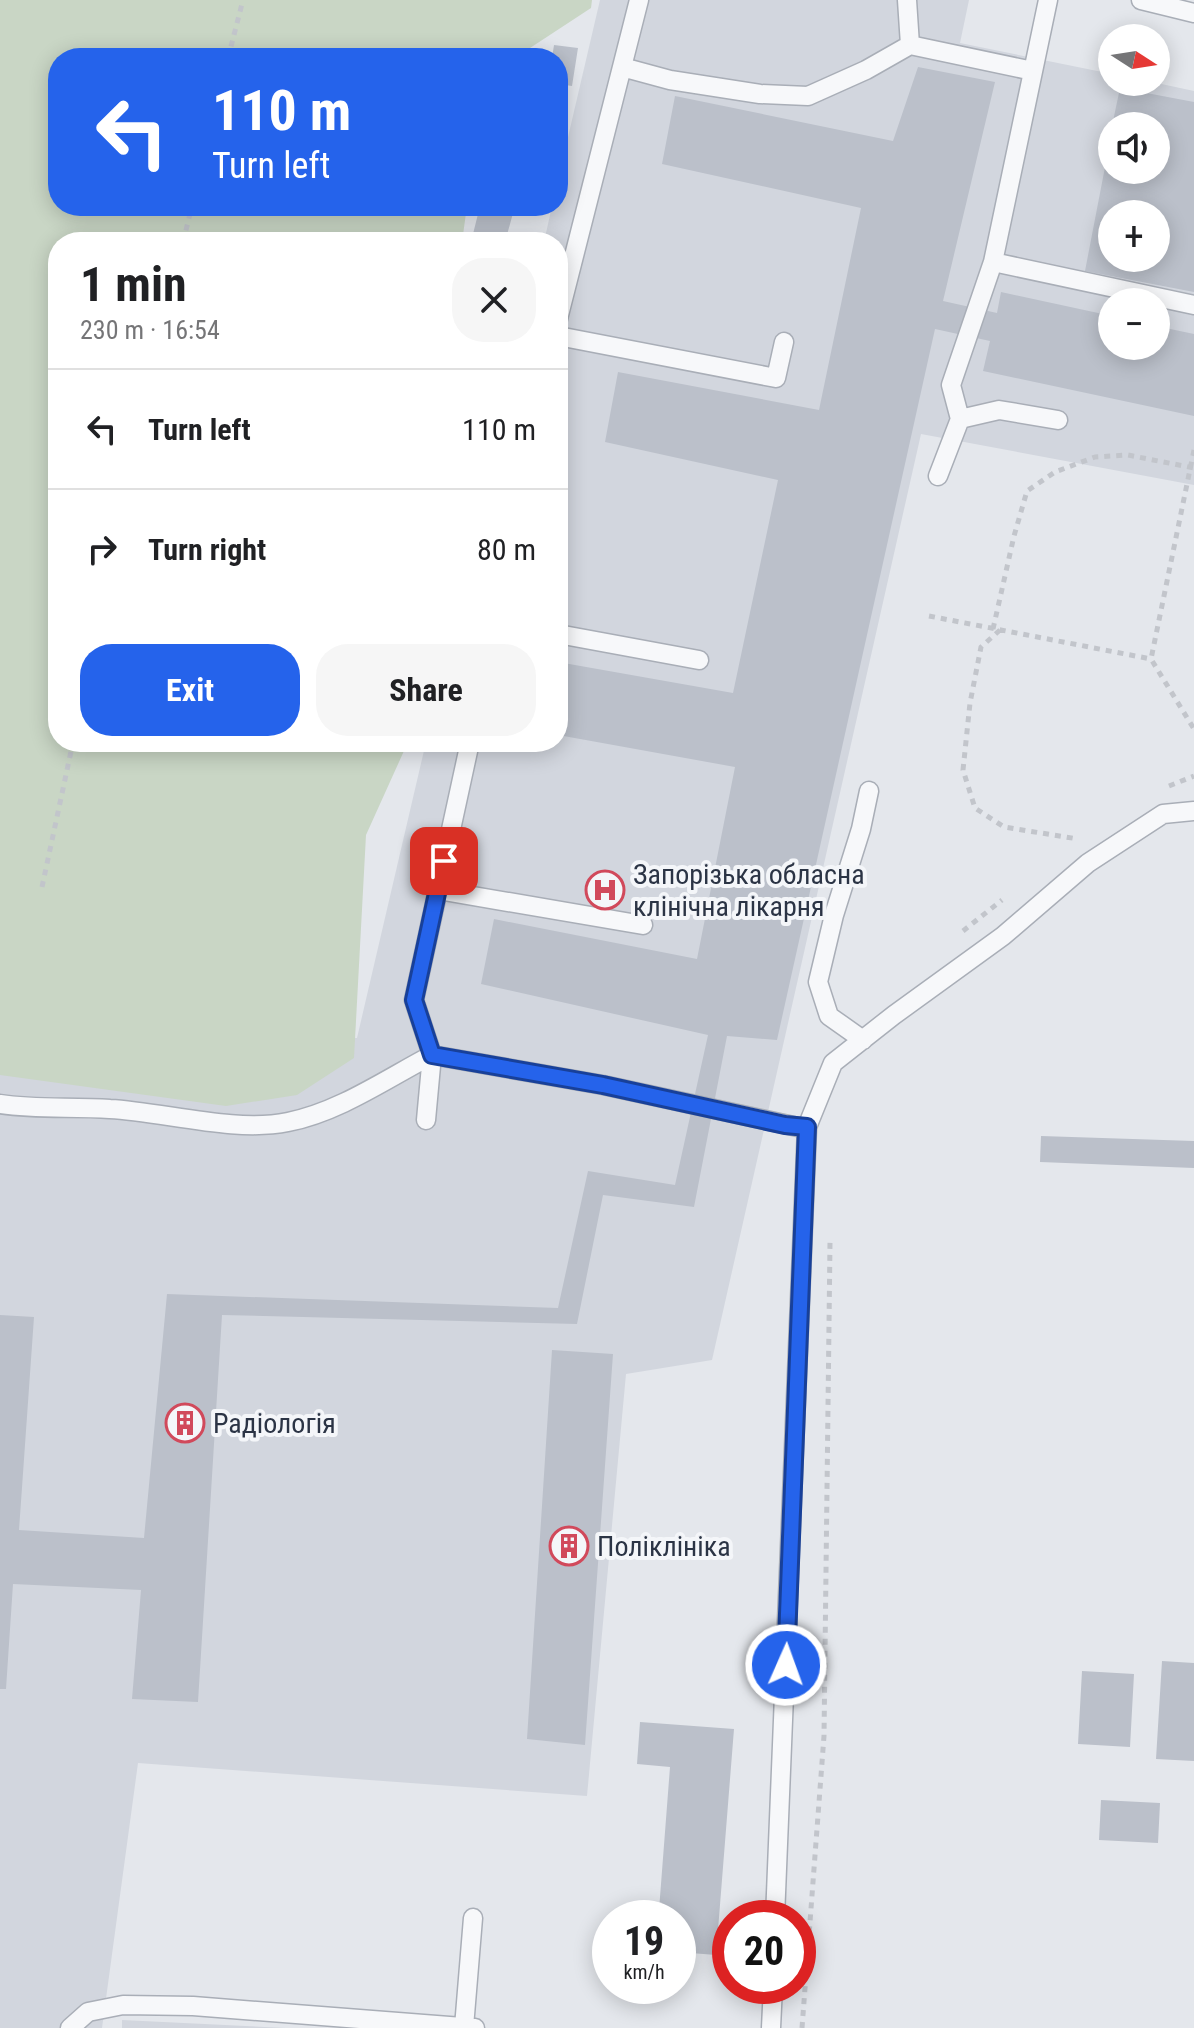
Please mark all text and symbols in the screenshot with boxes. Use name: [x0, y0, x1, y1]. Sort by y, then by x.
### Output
north arrow: [1098, 24, 1170, 96]
map controls: [1098, 24, 1170, 360]
text: 110 m: [212, 78, 351, 144]
icon: left: [80, 80, 184, 184]
button: sound: [1098, 112, 1170, 184]
text: Turn left: [212, 145, 330, 187]
button: +: [1098, 200, 1170, 272]
text: 1 min: [80, 256, 187, 313]
button: close: [452, 258, 536, 342]
button: −: [1098, 288, 1170, 360]
text: 230 m · 16:54: [80, 315, 220, 345]
icon: left: [80, 407, 124, 451]
text: Turn left: [148, 412, 251, 447]
text: 110 m: [462, 412, 536, 447]
icon: right: [80, 527, 124, 571]
text: Turn right: [148, 532, 266, 567]
text: 80 m: [477, 532, 536, 567]
button: Exit: [80, 644, 300, 736]
button: Share: [316, 644, 536, 736]
pin: [410, 827, 478, 895]
icon: arrive: [422, 839, 466, 883]
place label: Запорізька обласна клінічна лікарня: [633, 858, 865, 923]
hospital icon: Запорізька обласна клінічна лікарня: [584, 869, 626, 911]
building icon: Радіологія: [164, 1402, 206, 1444]
place label: Радіологія: [213, 1407, 336, 1440]
building icon: Поліклініка: [548, 1525, 590, 1567]
place label: Поліклініка: [597, 1530, 731, 1563]
position arrow: [744, 1623, 828, 1707]
speed limit sign: 20: [712, 1900, 816, 2004]
text: 19: [624, 1918, 664, 1965]
text: km/h: [623, 1960, 665, 1984]

